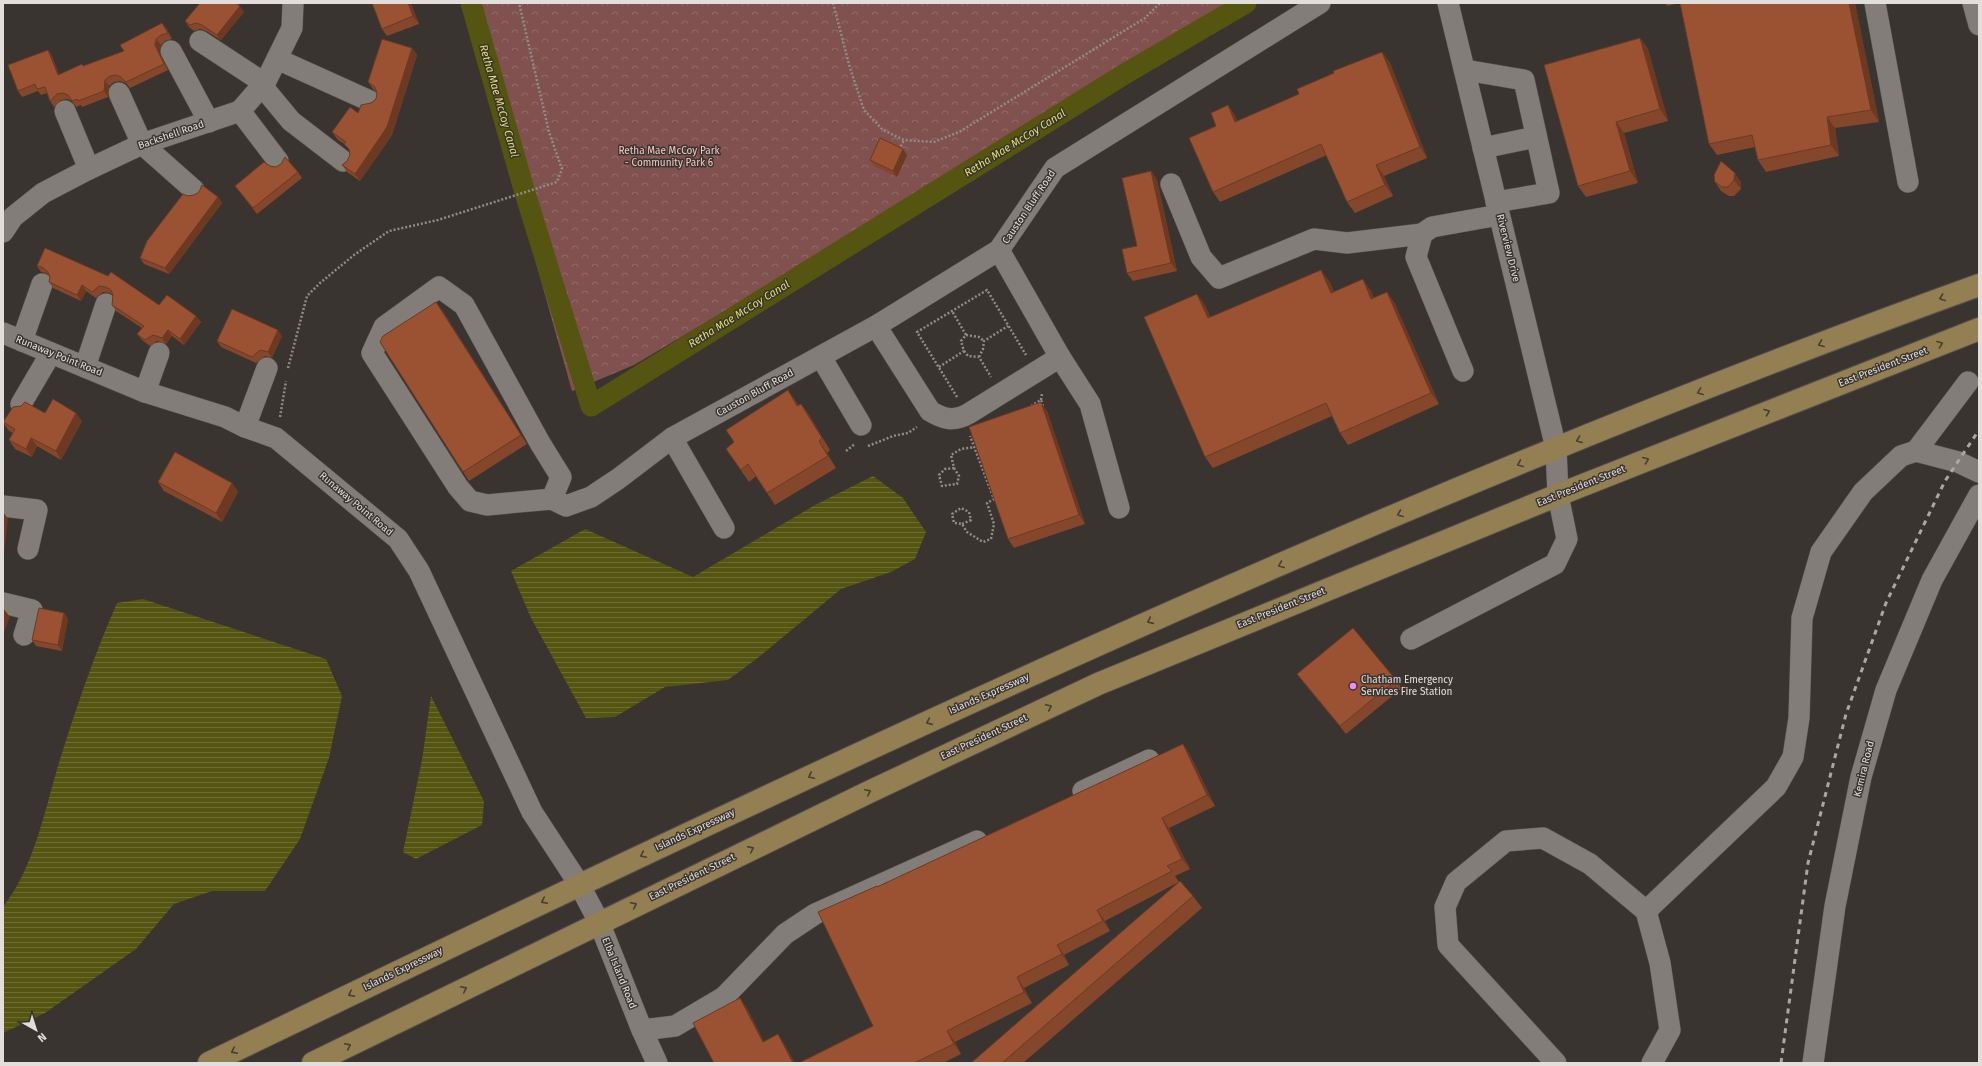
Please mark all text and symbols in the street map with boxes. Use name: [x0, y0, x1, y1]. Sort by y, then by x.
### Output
water label: Retha Mae McCoy Canal: [477, 43, 521, 159]
water label: Retha Mae McCoy Canal: [962, 107, 1068, 179]
street label: Backshell Road: [136, 118, 206, 152]
park label: Retha Mae McCoy Park - Community Park 6: [618, 145, 720, 169]
street label: Causton Bluff Road: [1000, 168, 1058, 246]
street label: Riverview Drive: [1494, 213, 1522, 283]
water label: Retha Mae McCoy Canal: [686, 278, 792, 350]
one-way arrow: [1939, 294, 1946, 302]
street label: Runaway Point Road: [14, 333, 104, 379]
one-way arrow: [1817, 340, 1824, 348]
one-way arrow: [1937, 341, 1944, 349]
street label: East President Street: [1837, 344, 1930, 389]
street label: Causton Bluff Road: [714, 367, 796, 419]
one-way arrow: [1696, 387, 1704, 395]
one-way arrow: [1764, 409, 1771, 417]
one-way arrow: [1575, 435, 1582, 443]
one-way arrow: [1643, 456, 1650, 464]
one-way arrow: [1517, 459, 1524, 467]
street label: East President Street: [1535, 463, 1627, 509]
street label: Runaway Point Road: [317, 470, 395, 538]
one-way arrow: [1397, 510, 1404, 518]
one-way arrow: [1277, 560, 1285, 568]
street label: East President Street: [1235, 585, 1327, 631]
one-way arrow: [1146, 617, 1153, 625]
street label: Islands Expressway: [947, 671, 1031, 717]
place label: Chatham Emergency Services Fire Station: [1361, 674, 1453, 698]
marker: Chatham Emergency Services Fire Station: [1348, 681, 1358, 691]
one-way arrow: [1045, 704, 1053, 712]
street label: East President Street: [939, 711, 1030, 762]
one-way arrow: [926, 717, 934, 725]
street label: Kemira Road: [1851, 740, 1877, 798]
one-way arrow: [808, 771, 816, 779]
one-way arrow: [864, 789, 872, 797]
street label: Islands Expressway: [653, 806, 737, 854]
one-way arrow: [747, 846, 755, 854]
one-way arrow: [639, 850, 647, 858]
street label: East President Street: [647, 851, 737, 903]
one-way arrow: [540, 896, 548, 904]
one-way arrow: [630, 902, 638, 910]
street label: Elba Island Road: [599, 936, 639, 1010]
street label: Islands Expressway: [361, 945, 445, 993]
one-way arrow: [460, 986, 468, 993]
one-way arrow: [348, 989, 355, 997]
north arrow: [16, 1010, 56, 1050]
text: N: [35, 1030, 49, 1045]
one-way arrow: [343, 1043, 351, 1051]
one-way arrow: [231, 1046, 238, 1054]

